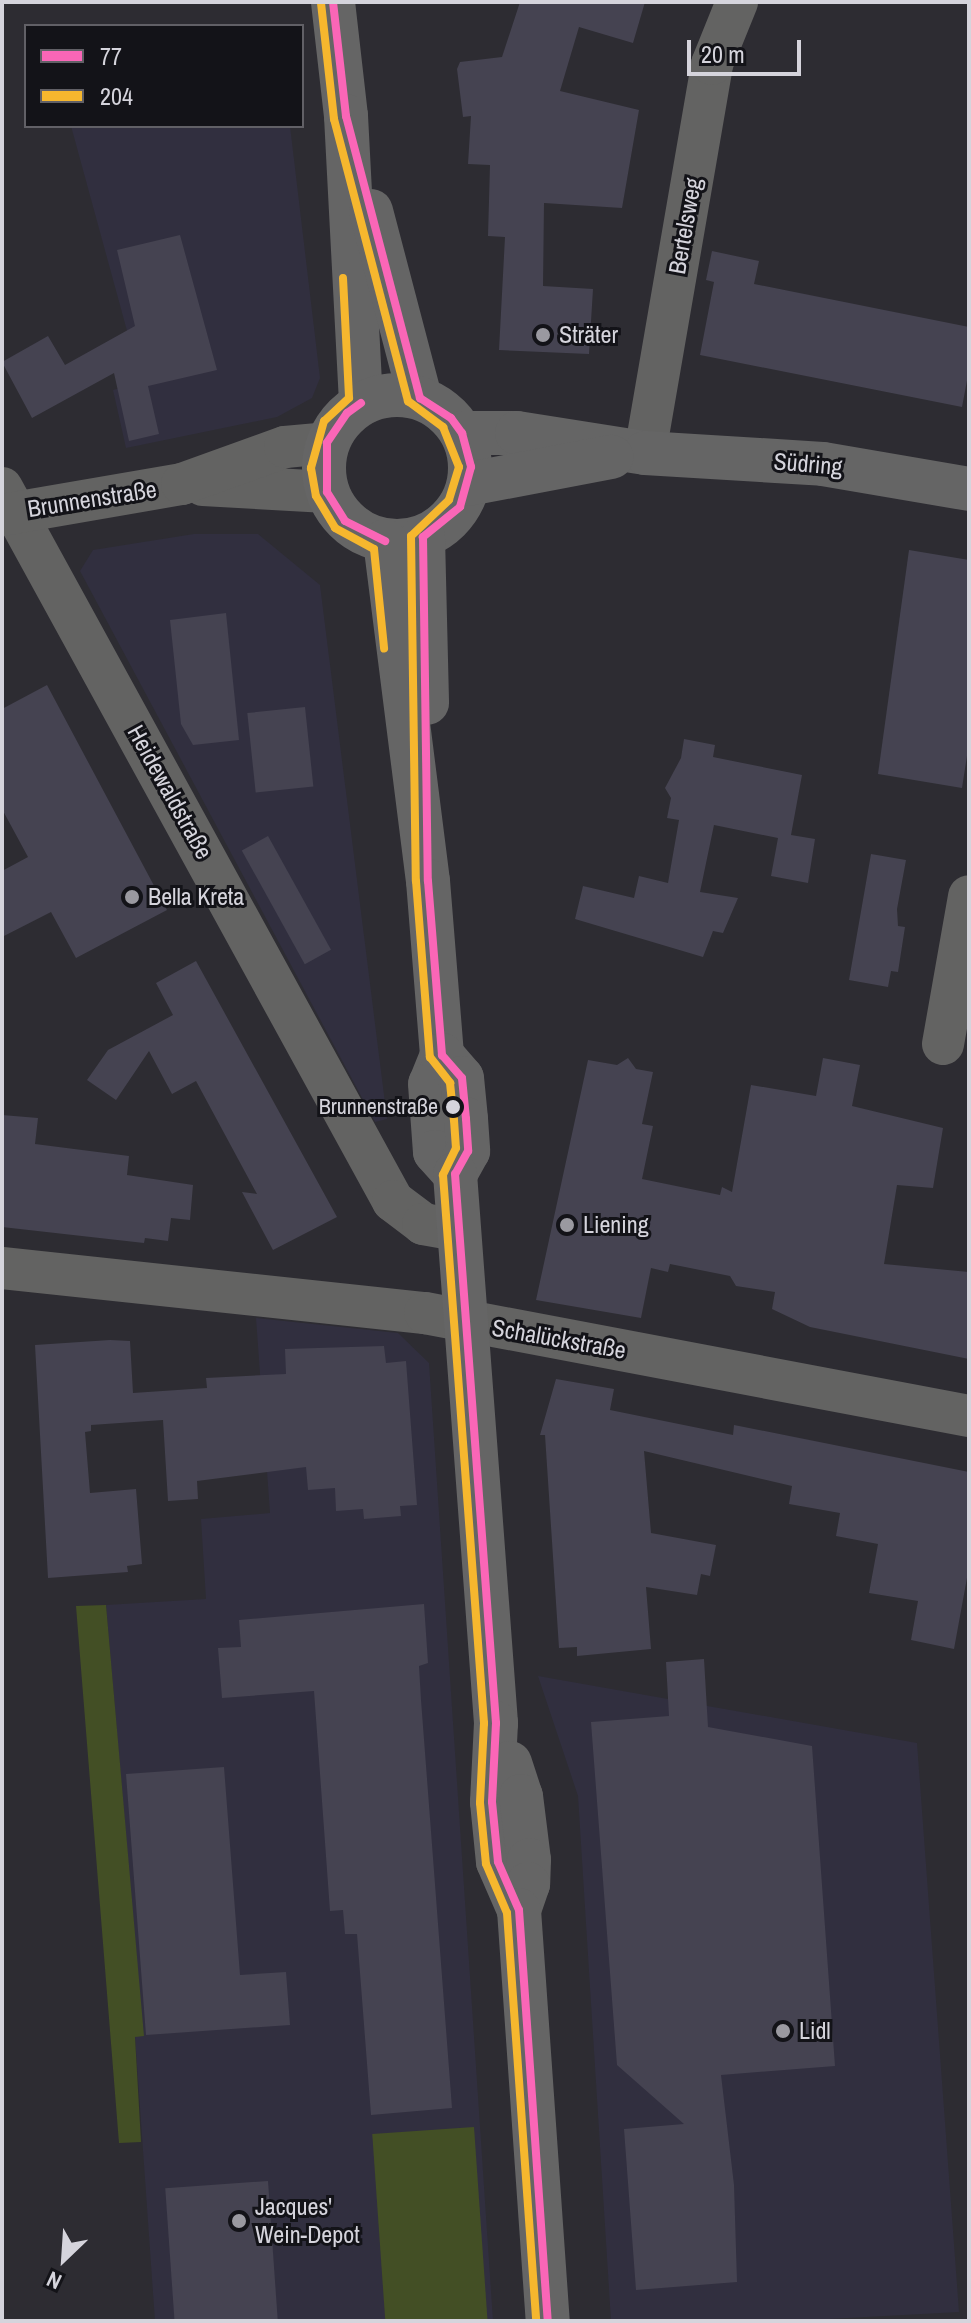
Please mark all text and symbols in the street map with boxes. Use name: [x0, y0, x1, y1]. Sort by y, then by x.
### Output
legend: [24, 24, 304, 128]
scale bar: [691, 24, 805, 74]
text: 20 m: [701, 38, 745, 70]
text: 77: [100, 40, 122, 72]
text: 204: [100, 80, 133, 112]
street label: Bertelsweg: [662, 176, 708, 276]
place label: Sträter: [559, 321, 618, 349]
marker: Sträter: [534, 326, 552, 344]
street label: Südring: [772, 447, 844, 481]
street label: Brunnenstraße: [25, 475, 159, 523]
street label: Heidewaldstraße: [121, 720, 219, 864]
place label: Bella Kreta: [148, 883, 244, 911]
marker: Bella Kreta: [123, 888, 141, 906]
place label: Brunnenstraße: [319, 1094, 438, 1120]
marker: Brunnenstraße: [445, 1099, 461, 1115]
place label: Liening: [583, 1211, 649, 1239]
marker: Liening: [558, 1216, 576, 1234]
street label: Schalückstraße: [490, 1313, 628, 1365]
place label: Lidl: [799, 2017, 831, 2045]
marker: Lidl: [774, 2022, 792, 2040]
place label: Jacques' Wein-Depot: [255, 2193, 360, 2249]
marker: Jacques' Wein-Depot: [230, 2212, 248, 2230]
north arrow: [24, 2219, 104, 2299]
text: N: [42, 2264, 66, 2297]

